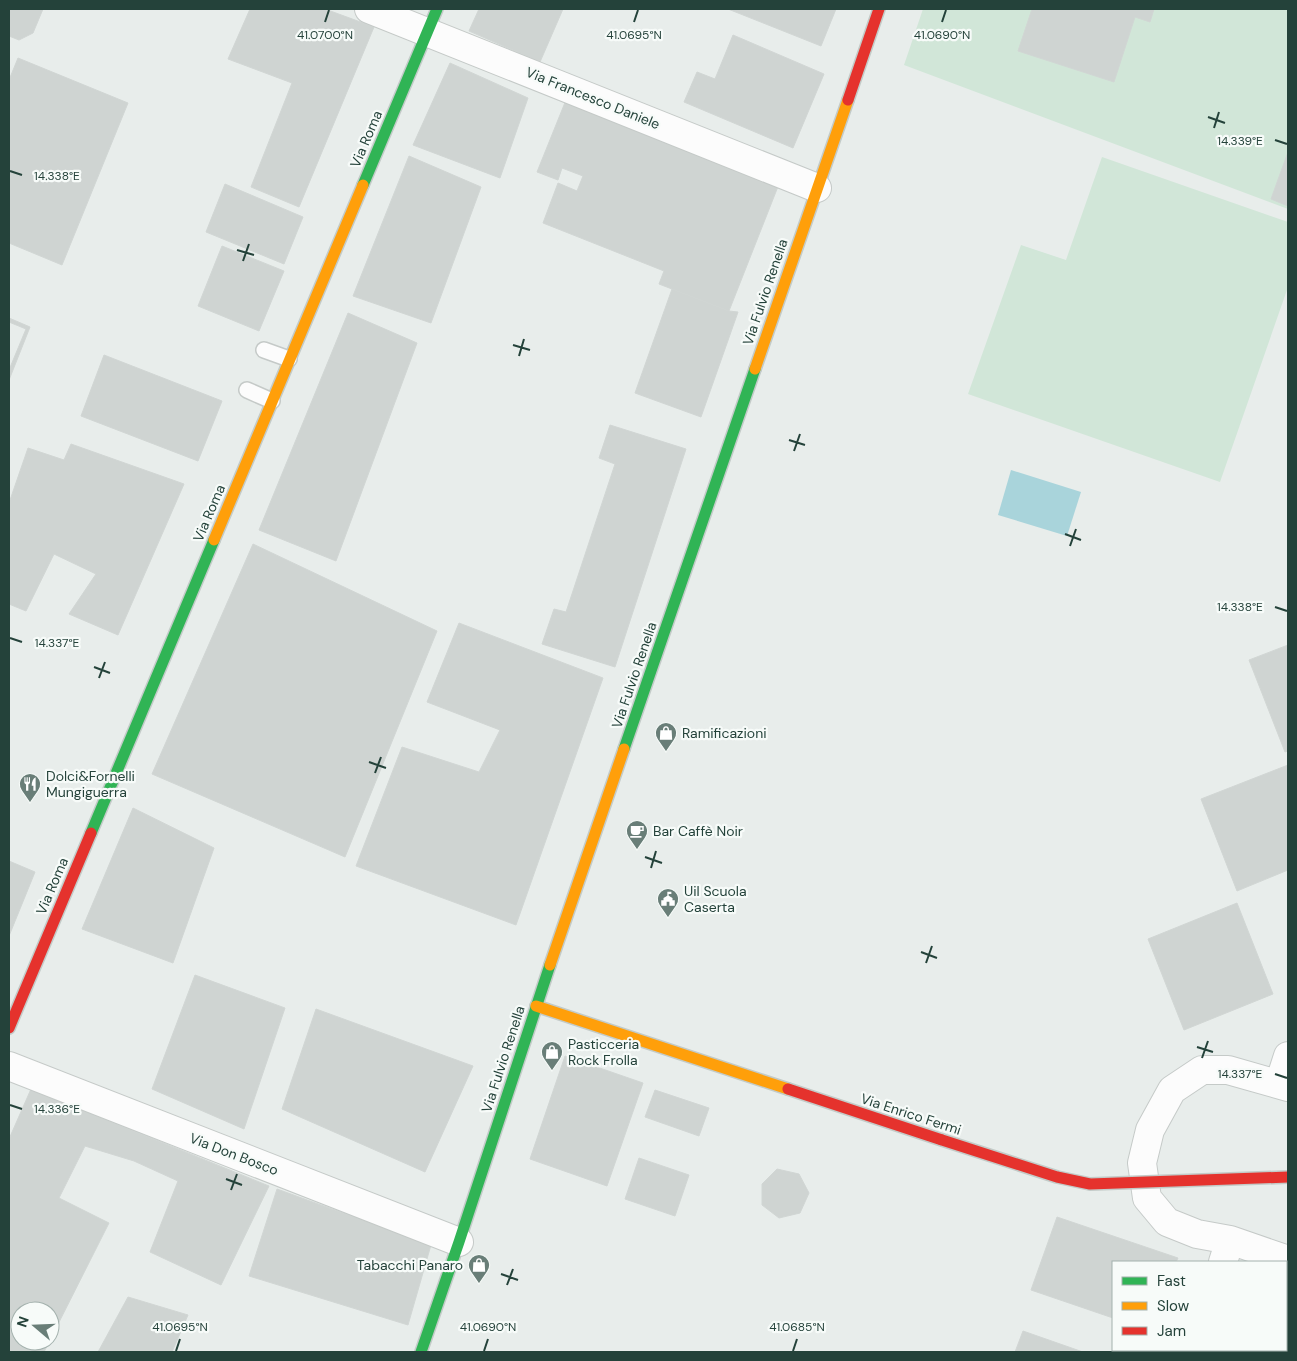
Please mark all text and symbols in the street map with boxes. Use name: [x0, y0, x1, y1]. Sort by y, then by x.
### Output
text: 41.0700°N: [297, 27, 353, 43]
text: 41.0695°N: [606, 27, 662, 43]
text: 41.0690°N: [914, 27, 970, 43]
street label: Via Francesco Daniele: [523, 63, 663, 133]
street label: Via Roma: [346, 108, 386, 170]
text: 14.339°E: [1217, 133, 1263, 149]
text: 14.338°E: [34, 168, 80, 184]
street label: Via Fulvio Renella: [738, 237, 792, 347]
street label: Via Roma: [189, 482, 229, 544]
text: 14.338°E: [1217, 599, 1263, 615]
street label: Via Fulvio Renella: [607, 620, 661, 730]
text: 14.337°E: [35, 635, 80, 651]
shop icon: Ramificazioni: [654, 721, 678, 752]
place label: Ramificazioni: [682, 724, 767, 742]
place label: Dolci&Fornelli Mungiguerra: [46, 767, 135, 801]
restaurant icon: Dolci&Fornelli Mungiguerra: [18, 772, 42, 803]
cafe icon: Bar Caffè Noir: [625, 819, 649, 850]
place label: Bar Caffè Noir: [653, 822, 743, 840]
street label: Via Roma: [32, 855, 72, 917]
place label: Uil Scuola Caserta: [684, 882, 747, 916]
public building icon: Uil Scuola Caserta: [656, 887, 680, 918]
street label: Via Fulvio Renella: [477, 1003, 529, 1115]
place label: Pasticceria Rock Frolla: [568, 1035, 639, 1069]
shop icon: Pasticceria Rock Frolla: [540, 1040, 564, 1071]
text: 14.337°E: [1218, 1066, 1263, 1082]
street label: Via Enrico Fermi: [858, 1089, 964, 1139]
text: 14.336°E: [34, 1101, 80, 1117]
street label: Via Don Bosco: [187, 1129, 281, 1179]
shop icon: Tabacchi Panaro: [467, 1253, 491, 1284]
place label: Tabacchi Panaro: [357, 1256, 463, 1274]
legend: [1112, 1261, 1287, 1351]
text: Fast: [1157, 1271, 1186, 1291]
text: Slow: [1157, 1296, 1190, 1316]
north arrow: [10, 1301, 60, 1351]
text: N: [13, 1314, 33, 1330]
text: 41.0695°N: [152, 1319, 208, 1335]
text: 41.0690°N: [460, 1319, 516, 1335]
text: 41.0685°N: [769, 1319, 825, 1335]
text: Jam: [1157, 1321, 1186, 1341]

